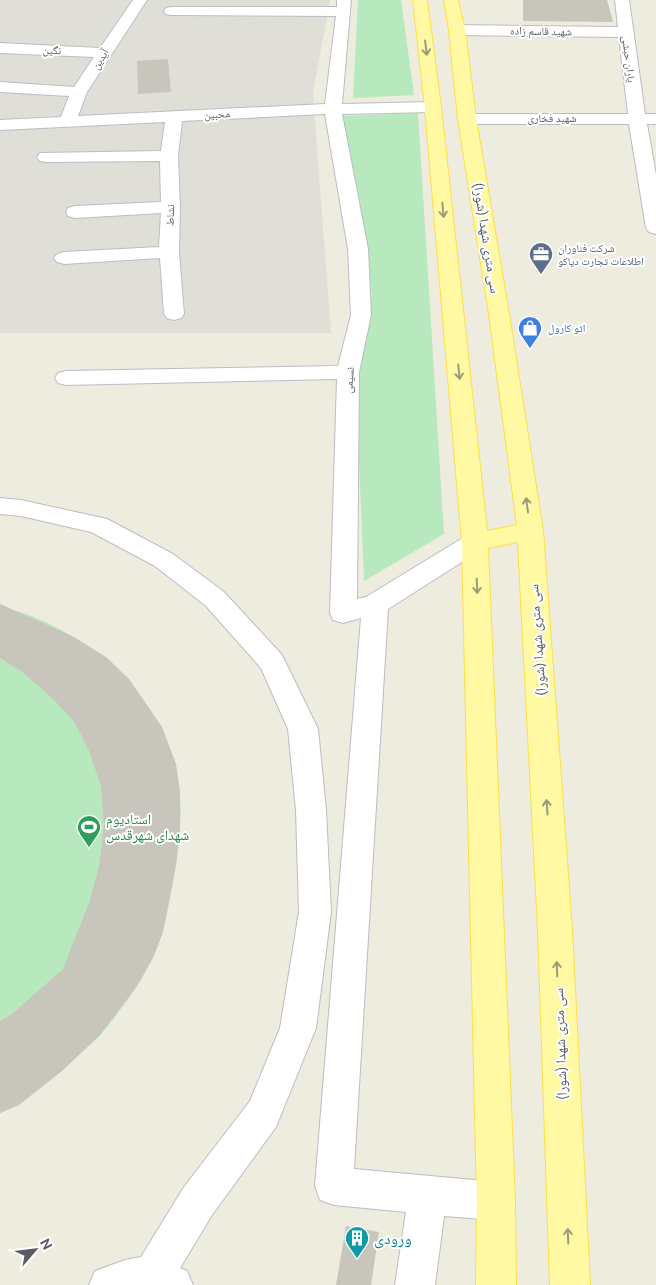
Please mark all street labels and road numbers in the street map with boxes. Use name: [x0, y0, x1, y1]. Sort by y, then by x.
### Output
street label: شهید قاسم زاده: [510, 24, 572, 40]
street label: یاران حبشی: [619, 35, 638, 84]
street label: نگین: [42, 44, 62, 57]
street label: آیدین: [89, 46, 112, 72]
street label: محبین: [204, 107, 230, 122]
street label: شهید فخاری: [528, 112, 576, 125]
street label: سی متری شهدا (شورا): [469, 181, 504, 295]
street label: نشاط: [164, 204, 176, 226]
street label: نسیمی: [342, 366, 357, 394]
street label: سی متری شهدا (شورا): [525, 584, 550, 696]
street label: سی متری شهدا (شورا): [550, 988, 571, 1100]

